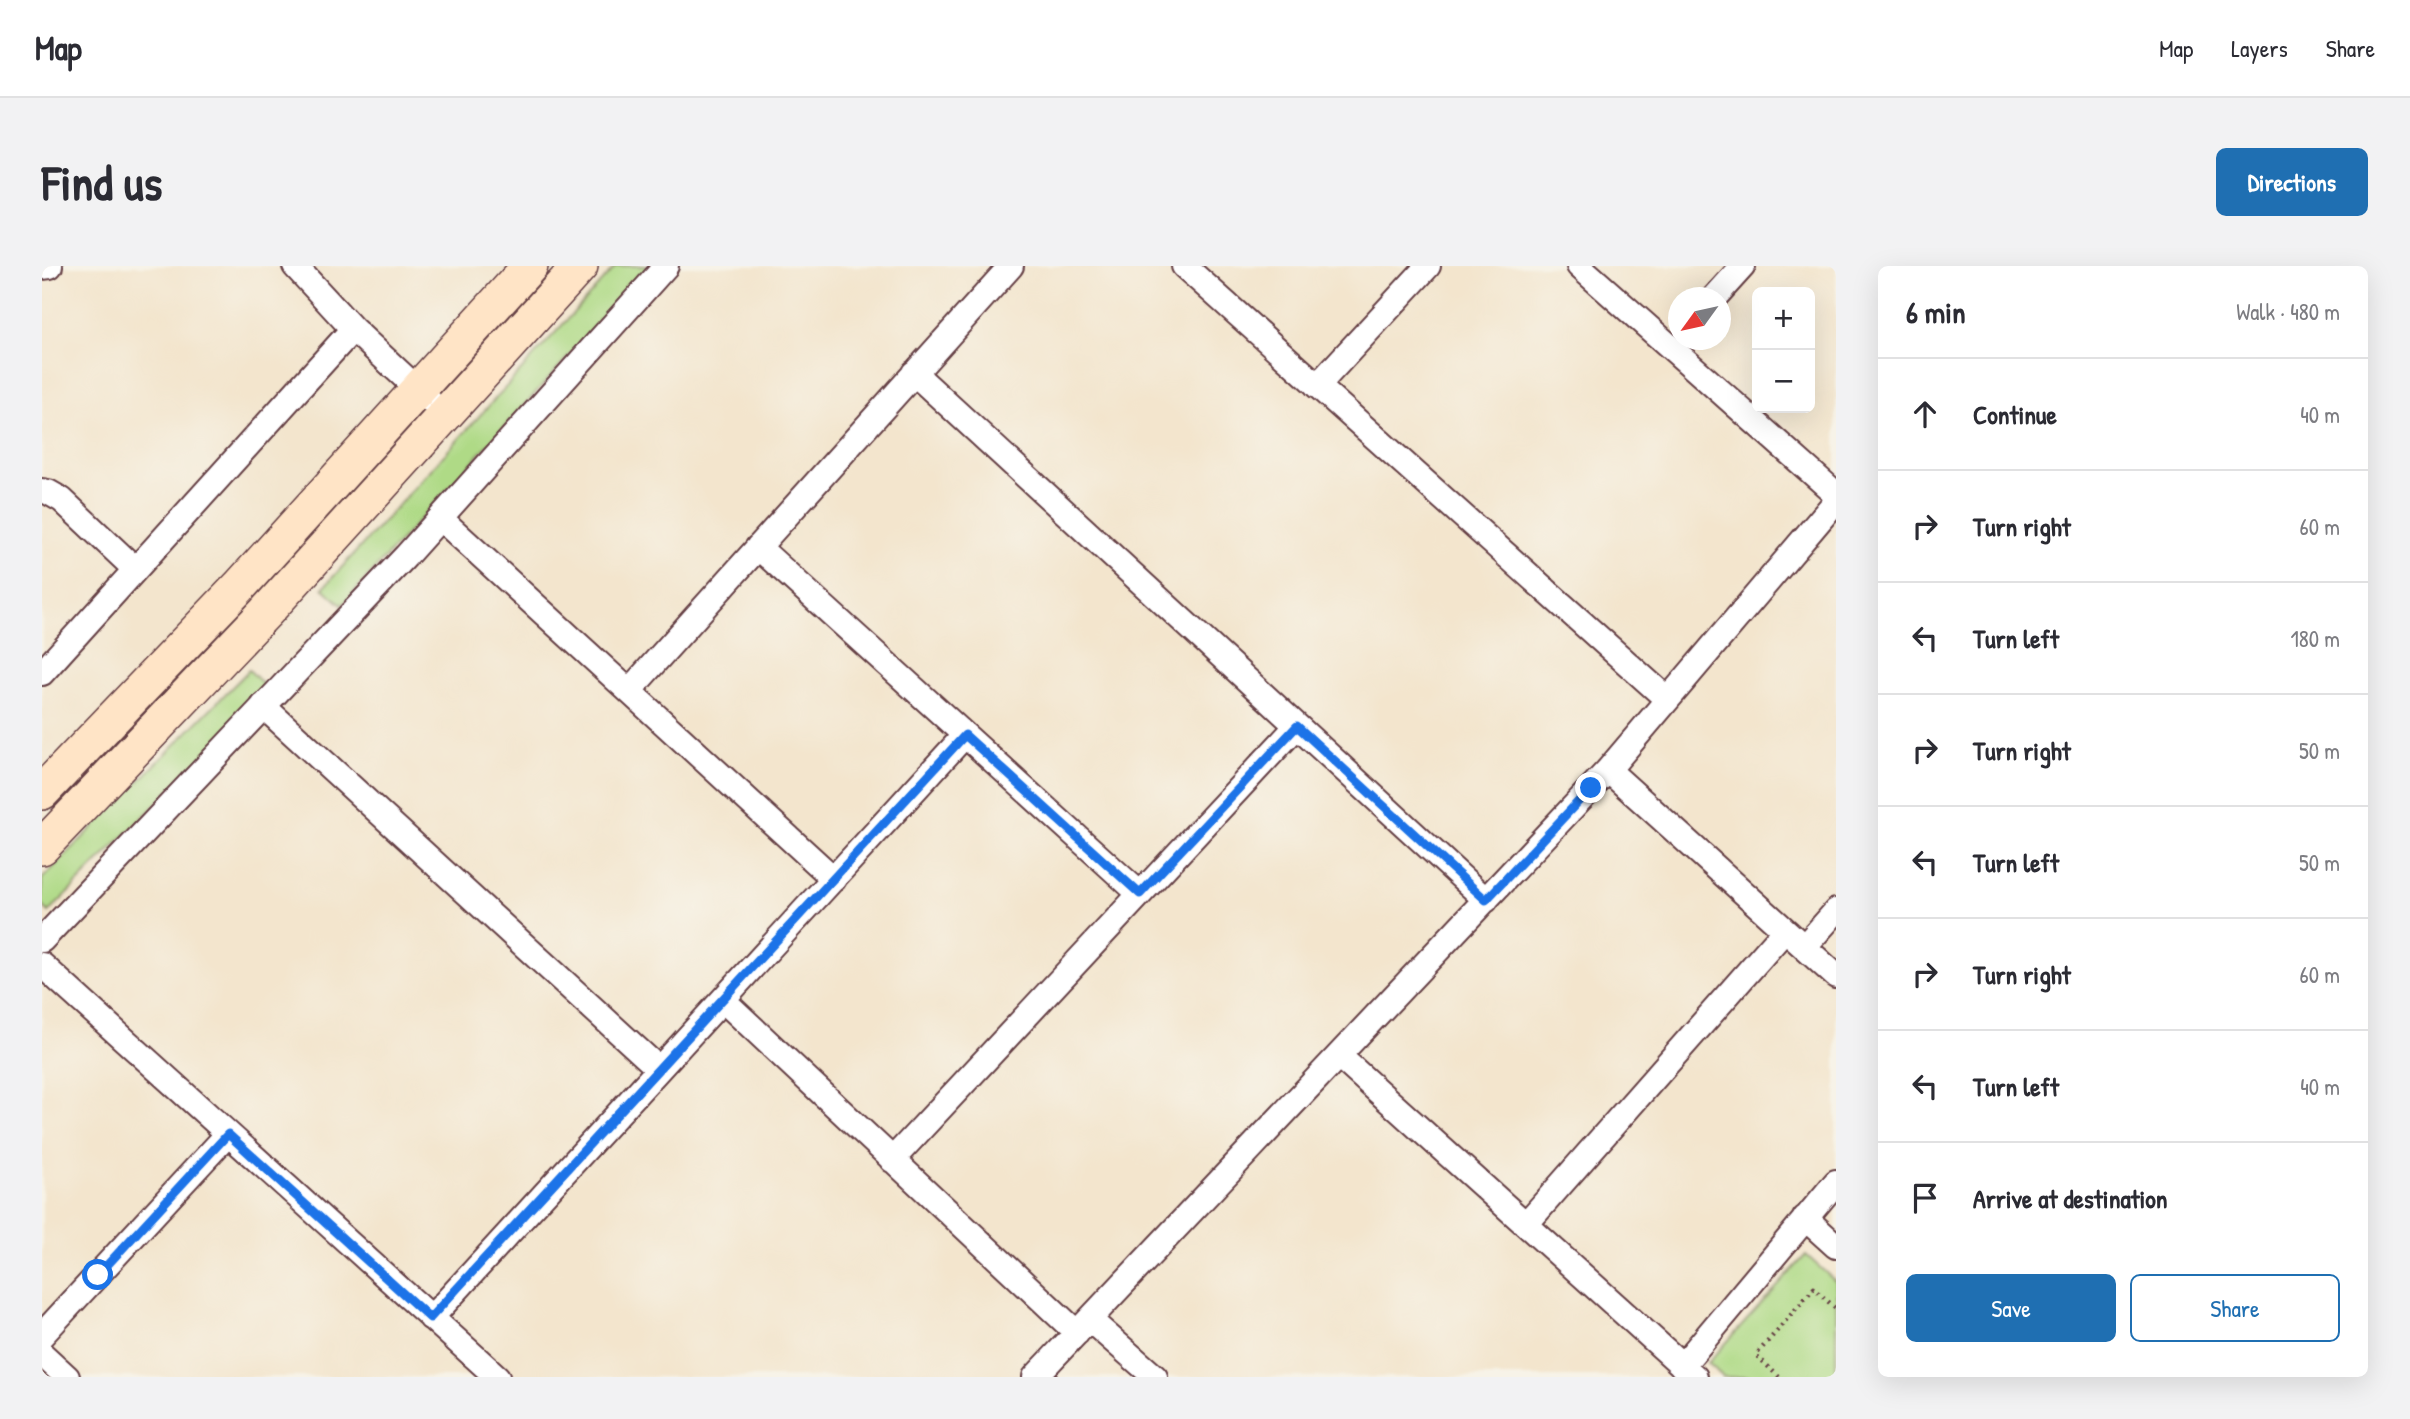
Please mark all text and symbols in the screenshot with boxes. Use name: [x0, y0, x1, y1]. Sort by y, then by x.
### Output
text: Map: [35, 26, 82, 70]
text: Map: [2159, 32, 2193, 64]
text: Layers: [2231, 32, 2288, 64]
text: Share: [2326, 32, 2375, 64]
button: Directions: [2216, 148, 2368, 216]
text: Find us: [42, 149, 162, 215]
north arrow: [1668, 287, 1731, 350]
map controls: [1752, 287, 1815, 413]
button: +: [1752, 287, 1815, 350]
text: 6 min: [1906, 292, 1966, 332]
text: Walk · 480 m: [2236, 296, 2340, 327]
button: −: [1752, 350, 1815, 413]
icon: ahead: [1906, 395, 1944, 433]
text: Continue: [1973, 397, 2057, 432]
text: 40 m: [2300, 399, 2340, 430]
icon: right: [1906, 507, 1944, 545]
text: Turn right: [1973, 509, 2071, 544]
text: 60 m: [2300, 511, 2340, 542]
icon: left: [1906, 619, 1944, 657]
text: Turn left: [1973, 621, 2059, 656]
text: 180 m: [2290, 623, 2340, 654]
icon: right: [1906, 731, 1944, 769]
text: Turn right: [1973, 733, 2071, 768]
text: 50 m: [2299, 735, 2340, 766]
route end: [1575, 772, 1606, 803]
icon: left: [1906, 843, 1944, 881]
text: Turn left: [1973, 845, 2059, 880]
text: 50 m: [2299, 847, 2340, 878]
icon: right: [1906, 955, 1944, 993]
text: Turn right: [1973, 957, 2071, 992]
text: 60 m: [2300, 959, 2340, 990]
icon: left: [1906, 1067, 1944, 1105]
text: Turn left: [1973, 1069, 2059, 1104]
text: 40 m: [2300, 1071, 2340, 1102]
icon: arrive: [1906, 1179, 1944, 1217]
text: Arrive at destination: [1973, 1181, 2168, 1216]
route start: [82, 1259, 113, 1290]
button: Save: [1906, 1274, 2116, 1342]
button: Share: [2130, 1274, 2340, 1342]

